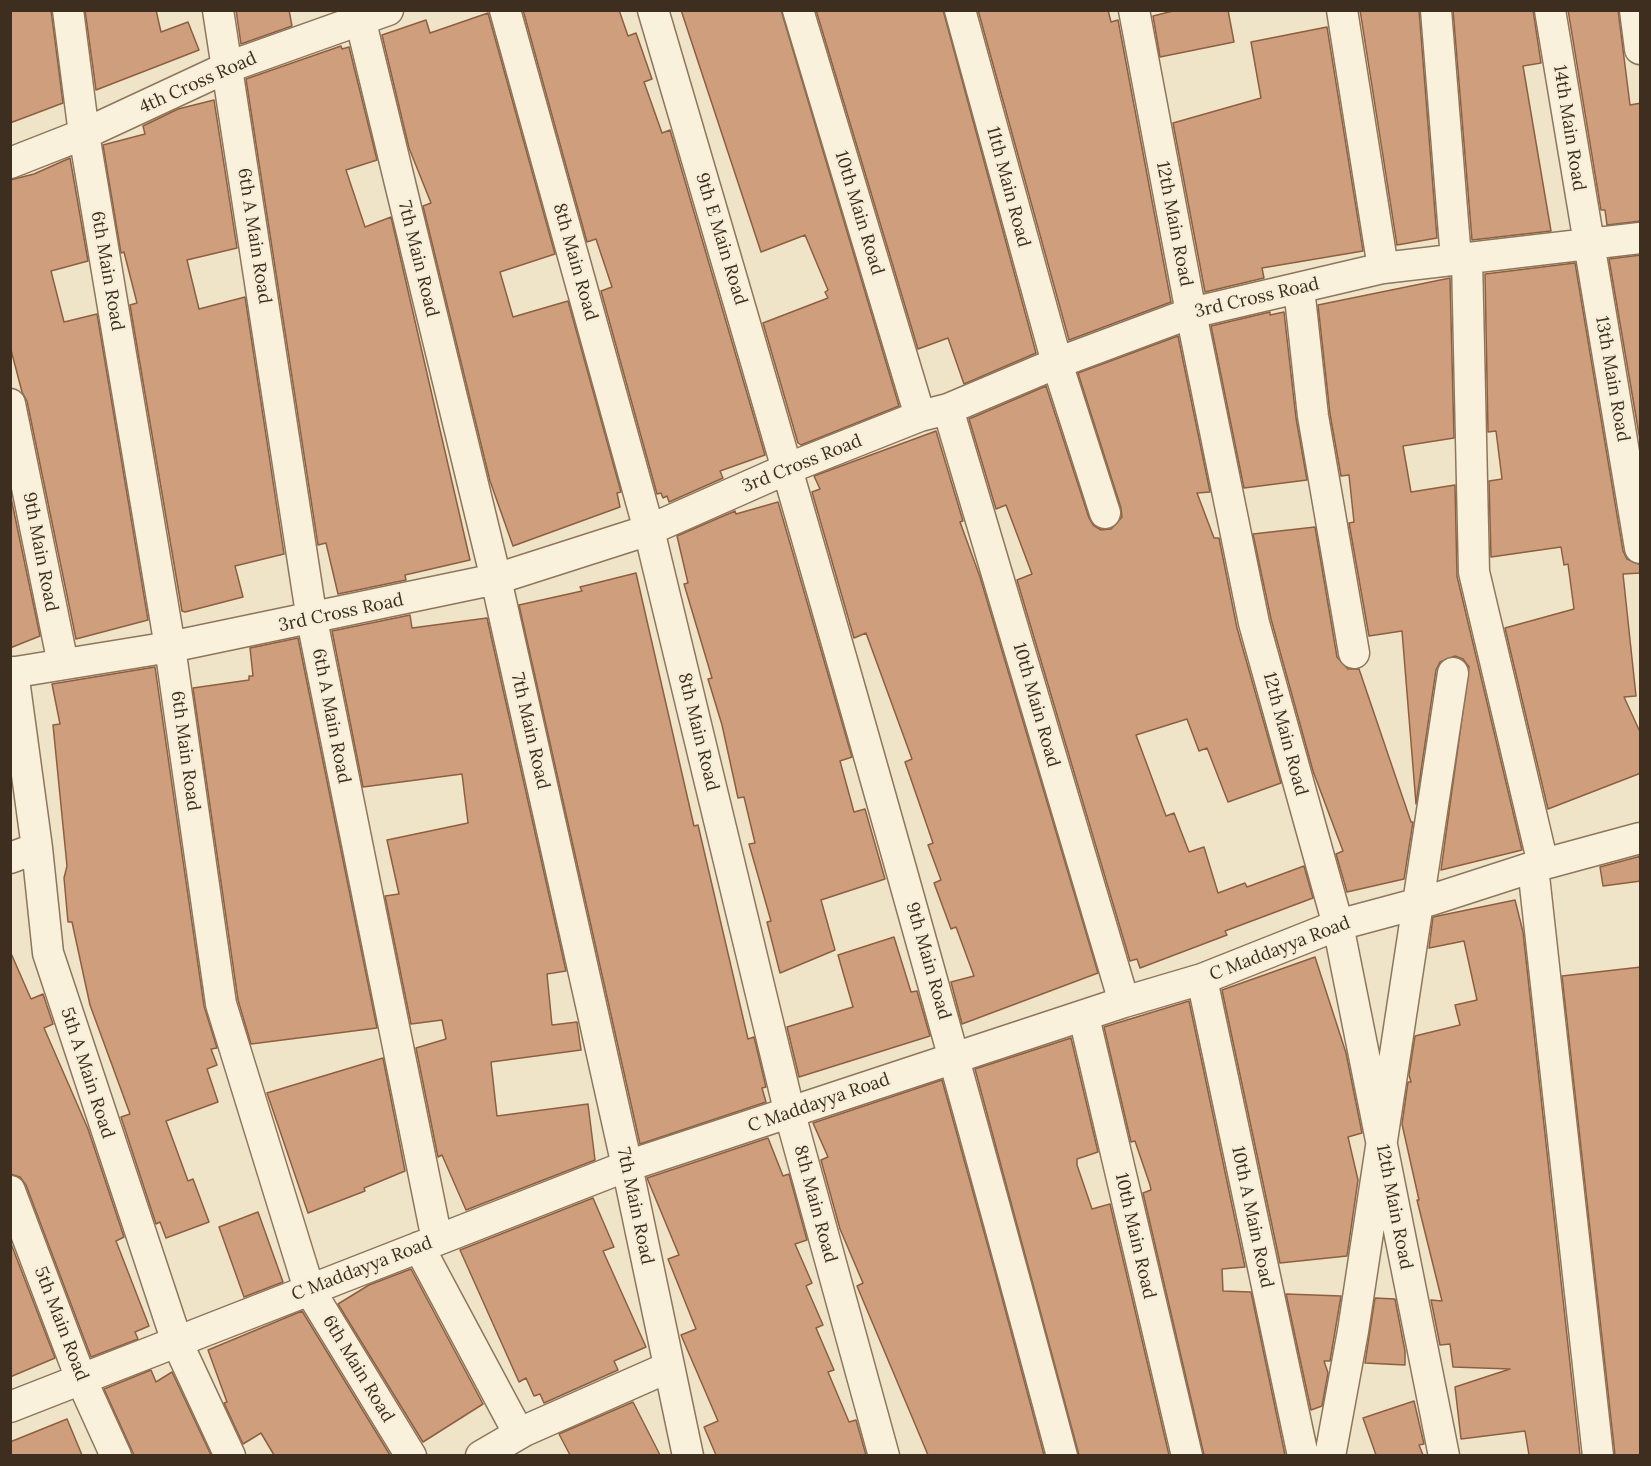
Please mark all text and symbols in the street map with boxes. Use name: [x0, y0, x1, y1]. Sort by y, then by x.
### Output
street label: 4th Cross Road: [136, 47, 260, 119]
street label: 14th Main Road: [1548, 64, 1590, 192]
street label: 11th Main Road: [982, 124, 1034, 250]
street label: 10th Main Road: [830, 148, 888, 278]
street label: 12th Main Road: [1151, 160, 1197, 288]
street label: 6th A Main Road: [233, 167, 275, 305]
street label: 9th E Main Road: [691, 170, 751, 308]
street label: 7th Main Road: [393, 199, 443, 319]
street label: 8th Main Road: [548, 201, 602, 323]
street label: 6th Main Road: [86, 209, 128, 333]
street label: 3rd Cross Road: [1193, 273, 1321, 323]
street label: 13th Main Road: [1590, 314, 1634, 444]
street label: 3rd Cross Road: [739, 430, 865, 498]
street label: 9th Main Road: [18, 490, 62, 614]
street label: 3rd Cross Road: [277, 589, 405, 637]
street label: 10th Main Road: [1008, 640, 1064, 770]
street label: 6th A Main Road: [307, 647, 355, 785]
street label: 12th Main Road: [1258, 670, 1312, 798]
street label: 7th Main Road: [506, 671, 554, 791]
street label: 8th Main Road: [673, 671, 723, 793]
street label: 6th Main Road: [166, 689, 204, 813]
street label: 9th Main Road: [901, 900, 955, 1022]
street label: C Maddayya Road: [1207, 912, 1353, 986]
street label: 5th A Main Road: [56, 1005, 118, 1141]
street label: C Maddayya Road: [745, 1069, 893, 1137]
street label: 8th Main Road: [789, 1143, 841, 1265]
street label: 12th Main Road: [1371, 1143, 1417, 1271]
street label: 10th A Main Road: [1226, 1144, 1278, 1290]
street label: 7th Main Road: [612, 1146, 658, 1266]
street label: 10th Main Road: [1110, 1171, 1160, 1301]
street label: C Maddayya Road: [289, 1232, 435, 1306]
street label: 5th Main Road: [29, 1264, 93, 1384]
street label: 6th Main Road: [318, 1312, 398, 1426]

